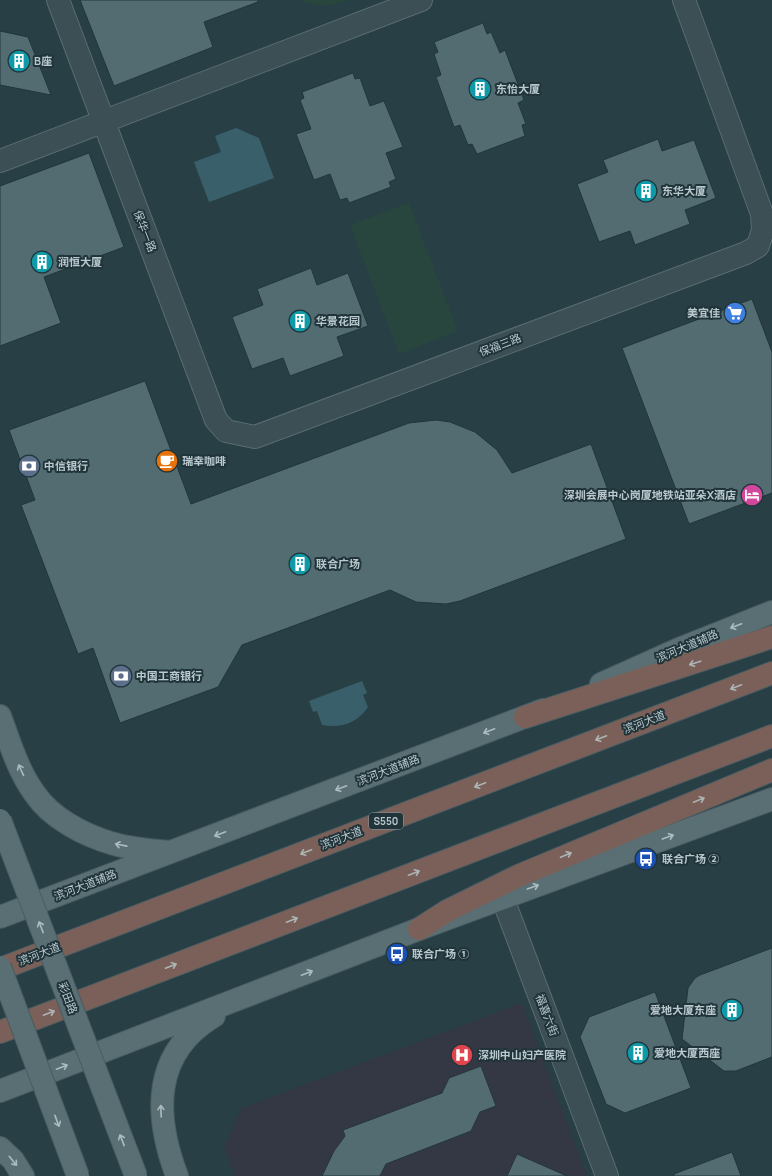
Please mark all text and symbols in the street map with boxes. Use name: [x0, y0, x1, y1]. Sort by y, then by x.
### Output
building icon: B座: [6, 48, 32, 74]
place label: B座: [34, 53, 52, 68]
building icon: 东怡大厦: [467, 76, 493, 102]
place label: 东怡大厦: [496, 81, 540, 96]
building icon: 东华大厦: [633, 178, 659, 204]
place label: 东华大厦: [662, 183, 706, 198]
street label: 保华一路: [131, 208, 160, 254]
building icon: 润恒大厦: [29, 249, 55, 275]
place label: 润恒大厦: [58, 254, 102, 269]
supermarket icon: 美宜佳: [722, 300, 748, 326]
place label: 美宜佳: [687, 305, 720, 320]
building icon: 华景花园: [287, 308, 313, 334]
place label: 华景花园: [316, 313, 360, 328]
street label: 保福三路: [477, 330, 523, 359]
cafe icon: 瑞幸咖啡: [154, 448, 180, 474]
bank icon: 中信银行: [16, 453, 42, 479]
place label: 瑞幸咖啡: [182, 453, 226, 468]
place label: 中信银行: [44, 458, 88, 473]
hotel icon: 深圳会展中心岗厦地铁站亚朵X酒店: [739, 482, 765, 508]
place label: 深圳会展中心岗厦地铁站亚朵X酒店: [564, 487, 736, 502]
building icon: 联合广场: [287, 551, 313, 577]
place label: 联合广场: [316, 556, 360, 571]
one-way arrow: [730, 623, 742, 631]
street label: 滨河大道辅路: [653, 626, 720, 665]
one-way arrow: [689, 660, 702, 667]
bank icon: 中国工商银行: [108, 663, 134, 689]
place label: 中国工商银行: [136, 668, 202, 683]
one-way arrow: [730, 683, 742, 691]
street label: 滨河大道: [621, 707, 667, 736]
one-way arrow: [483, 728, 495, 736]
one-way arrow: [596, 735, 608, 743]
street label: 滨河大道辅路: [354, 751, 421, 788]
one-way arrow: [17, 765, 24, 777]
one-way arrow: [474, 782, 486, 790]
one-way arrow: [336, 784, 348, 792]
one-way arrow: [693, 796, 705, 803]
road number: S550: [369, 813, 403, 829]
street label: 滨河大道: [318, 823, 364, 852]
one-way arrow: [214, 831, 226, 839]
one-way arrow: [662, 833, 674, 841]
one-way arrow: [115, 841, 128, 849]
bus stop icon: 联合广场 ②: [633, 846, 659, 872]
one-way arrow: [301, 848, 313, 856]
one-way arrow: [560, 851, 572, 858]
place label: 联合广场 ②: [662, 851, 719, 866]
street label: 滨河大道辅路: [51, 866, 118, 903]
one-way arrow: [407, 869, 419, 876]
one-way arrow: [527, 883, 539, 891]
one-way arrow: [286, 915, 298, 923]
one-way arrow: [36, 921, 44, 933]
street label: 滨河大道: [16, 939, 62, 968]
bus stop icon: 联合广场 ①: [384, 941, 410, 967]
place label: 联合广场 ①: [412, 946, 469, 961]
one-way arrow: [164, 962, 176, 970]
one-way arrow: [300, 968, 312, 976]
street label: 彩田路: [56, 980, 81, 1016]
street label: 福喜六街: [533, 992, 562, 1038]
building icon: 爱地大厦东座: [719, 997, 745, 1023]
place label: 爱地大厦东座: [650, 1002, 716, 1017]
one-way arrow: [43, 1008, 55, 1016]
building icon: 爱地大厦西座: [625, 1040, 651, 1066]
hospital icon: 深圳中山妇产医院: [449, 1042, 475, 1068]
place label: 爱地大厦西座: [654, 1045, 720, 1060]
place label: 深圳中山妇产医院: [478, 1047, 566, 1062]
one-way arrow: [56, 1063, 68, 1071]
one-way arrow: [158, 1105, 165, 1118]
one-way arrow: [54, 1115, 62, 1127]
one-way arrow: [118, 1134, 126, 1146]
one-way arrow: [9, 1155, 18, 1166]

